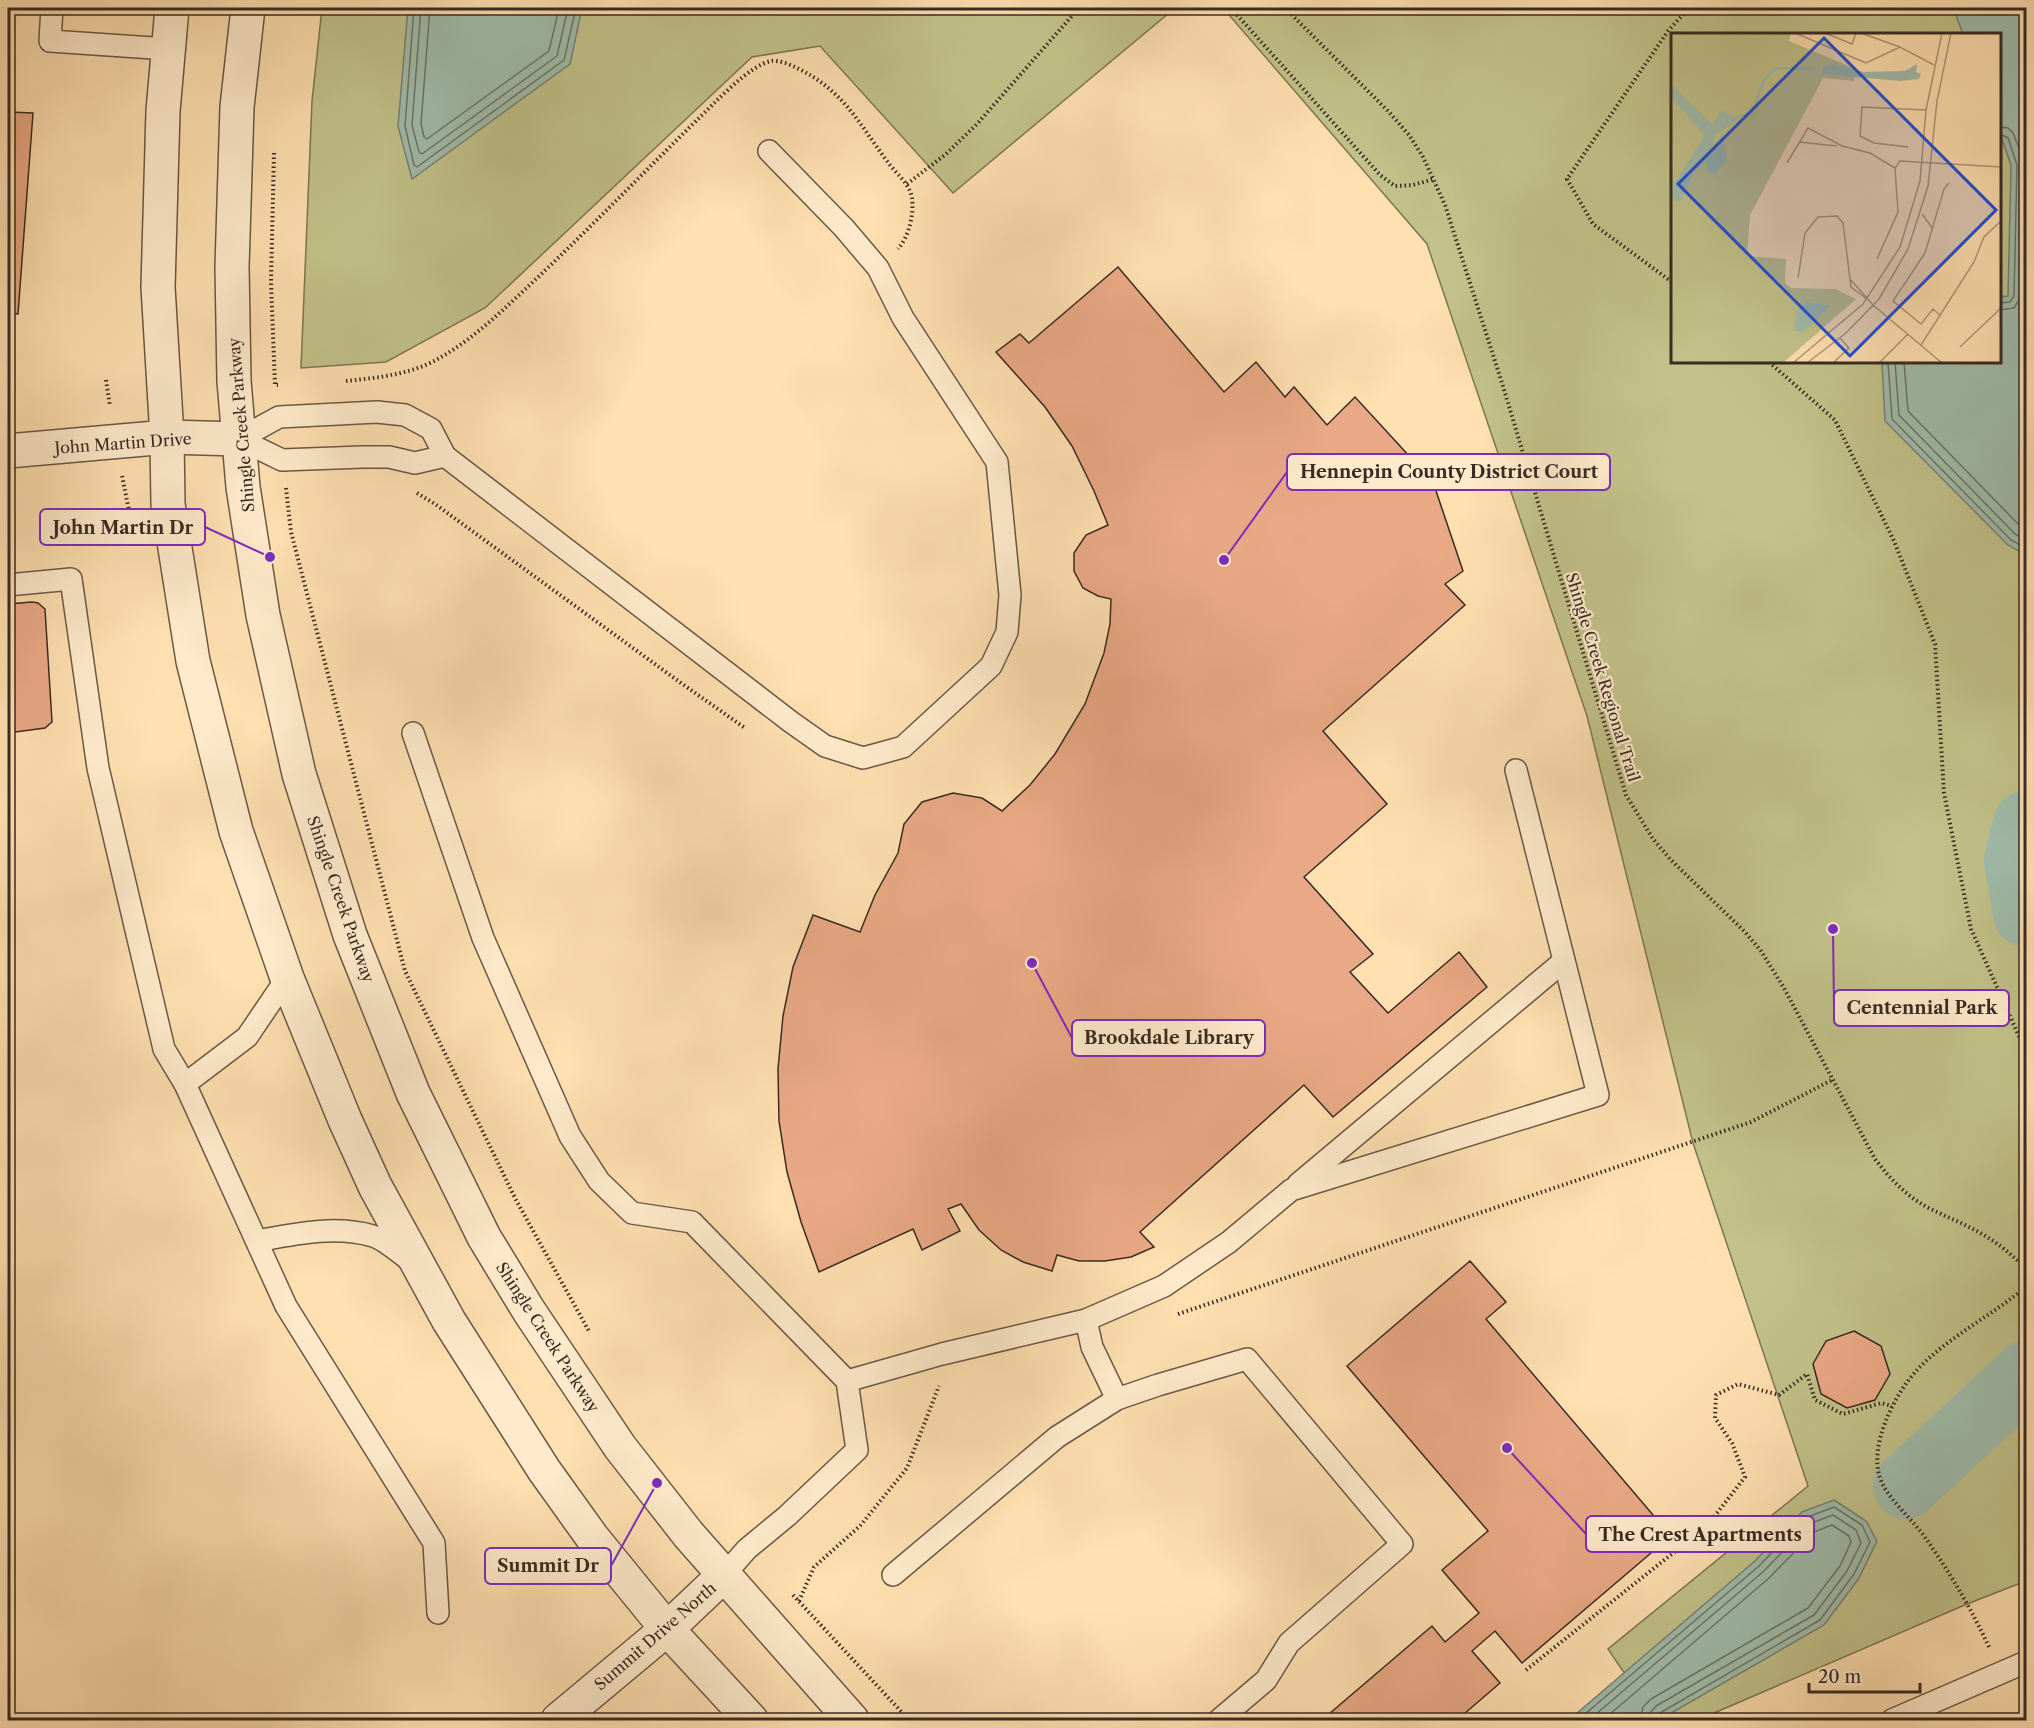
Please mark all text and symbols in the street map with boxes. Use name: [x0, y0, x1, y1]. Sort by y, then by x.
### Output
inset map: [1671, 33, 2001, 363]
street label: Shingle Creek Parkway: [223, 336, 259, 513]
street label: John Martin Drive: [51, 428, 192, 458]
callout: Hennepin County District Court: [1287, 454, 1610, 490]
text: Hennepin County District Court: [1300, 461, 1599, 483]
callout: John Martin Dr: [40, 509, 205, 545]
text: John Martin Dr: [50, 517, 194, 539]
street label: Shingle Creek Regional Trail: [1562, 570, 1644, 784]
street label: Shingle Creek Parkway: [303, 813, 379, 986]
callout: Centennial Park: [1834, 990, 2009, 1026]
text: Centennial Park: [1847, 997, 1999, 1019]
callout: Brookdale Library: [1072, 1020, 1265, 1056]
text: Brookdale Library: [1084, 1027, 1255, 1049]
street label: Shingle Creek Parkway: [492, 1258, 605, 1417]
callout: The Crest Apartments: [1586, 1516, 1814, 1552]
text: The Crest Apartments: [1598, 1524, 1802, 1546]
callout: Summit Dr: [485, 1548, 611, 1584]
text: Summit Dr: [497, 1555, 599, 1577]
street label: Summit Drive North: [590, 1578, 720, 1694]
scale bar: [1809, 1656, 1920, 1694]
text: 20 m: [1818, 1666, 1862, 1688]

